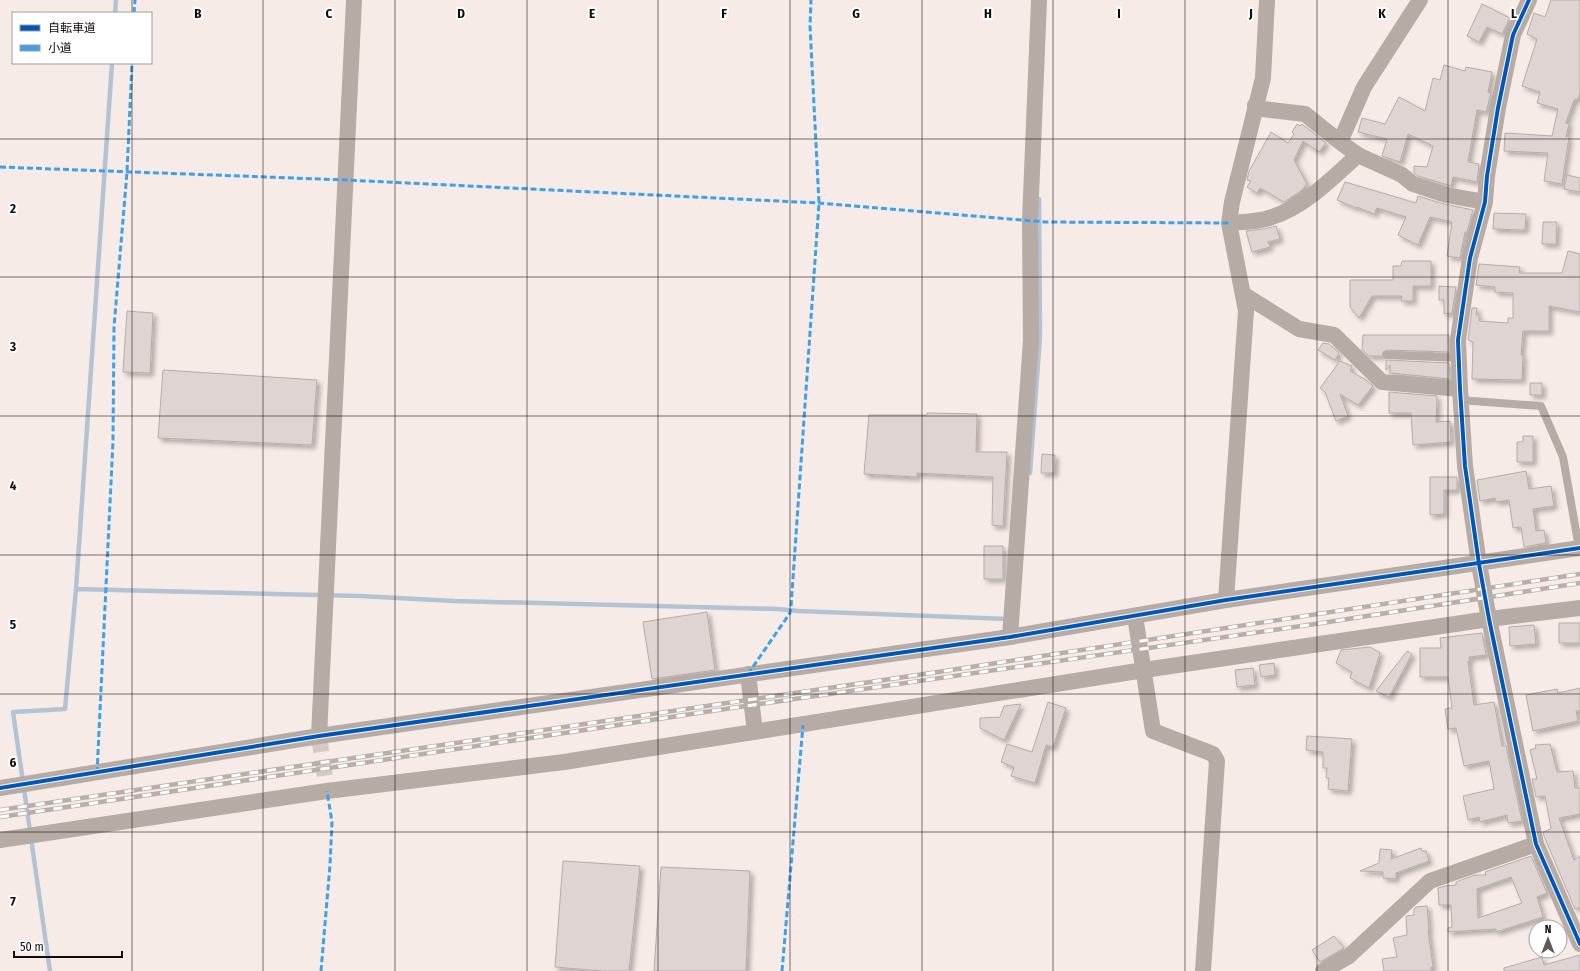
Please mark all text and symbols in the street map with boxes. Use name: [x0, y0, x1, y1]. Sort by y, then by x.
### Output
text: B: [194, 6, 202, 21]
text: C: [326, 6, 333, 21]
text: D: [457, 6, 465, 21]
text: E: [589, 6, 595, 21]
text: F: [721, 6, 727, 21]
text: G: [852, 6, 860, 21]
text: H: [984, 6, 992, 21]
text: I: [1117, 6, 1121, 21]
text: J: [1248, 6, 1253, 21]
text: K: [1378, 6, 1386, 21]
text: L: [1511, 6, 1517, 21]
legend: [12, 12, 152, 64]
text: 自転車道: [48, 21, 96, 35]
text: 小道: [48, 41, 72, 55]
text: 2: [9, 201, 16, 216]
text: 3: [9, 339, 16, 354]
text: 4: [10, 478, 17, 493]
text: 5: [10, 617, 16, 632]
text: 6: [10, 755, 17, 770]
text: 7: [10, 894, 16, 909]
north arrow: [1528, 919, 1568, 959]
text: N: [1545, 923, 1551, 936]
scale bar: [14, 933, 122, 959]
text: 50 m: [20, 940, 44, 954]

